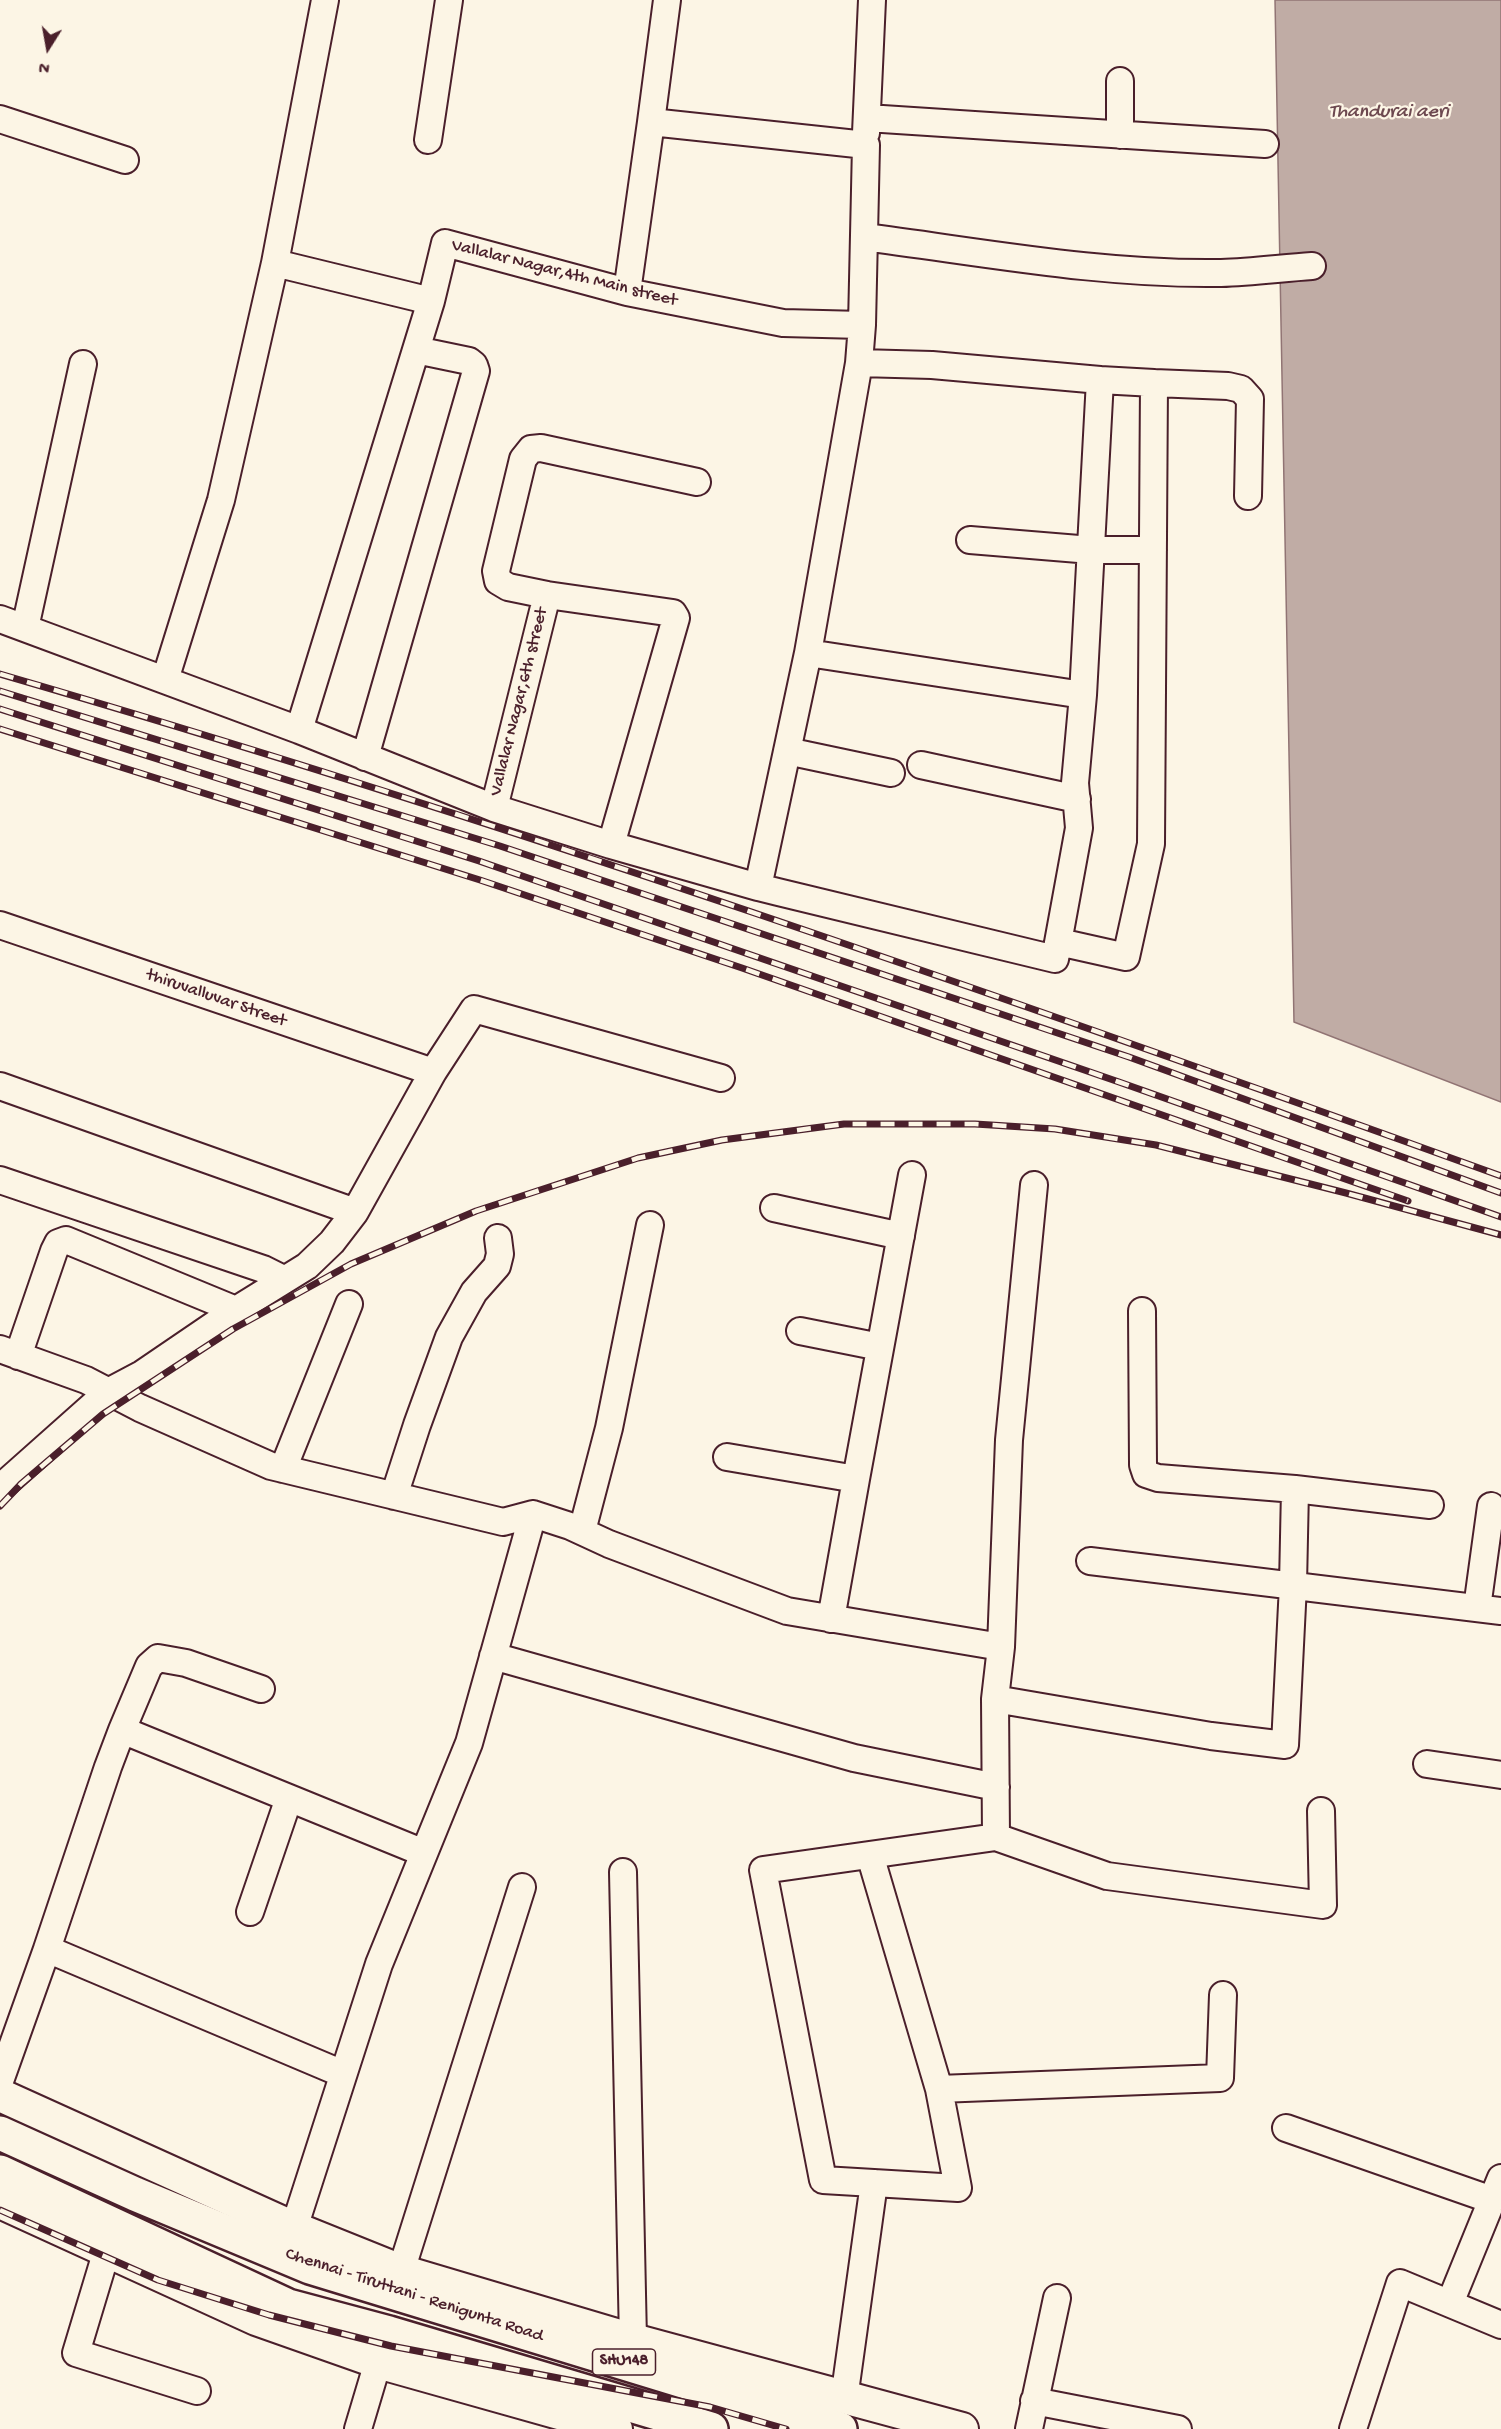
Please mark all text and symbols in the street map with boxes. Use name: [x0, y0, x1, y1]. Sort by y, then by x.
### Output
north arrow: [18, 18, 78, 78]
text: N: [38, 56, 51, 76]
water label: Thandurai aeri: [1329, 101, 1449, 125]
street label: Vallalar Nagar,4th Main street: [449, 235, 679, 313]
street label: Vallalar Nagar,6th street: [486, 606, 554, 798]
street label: thiruvalluvar Street: [143, 965, 289, 1033]
street label: Chennai - Tiruttani - Renigunta Road: [282, 2244, 546, 2348]
road number: SHU148: [592, 2349, 656, 2375]

